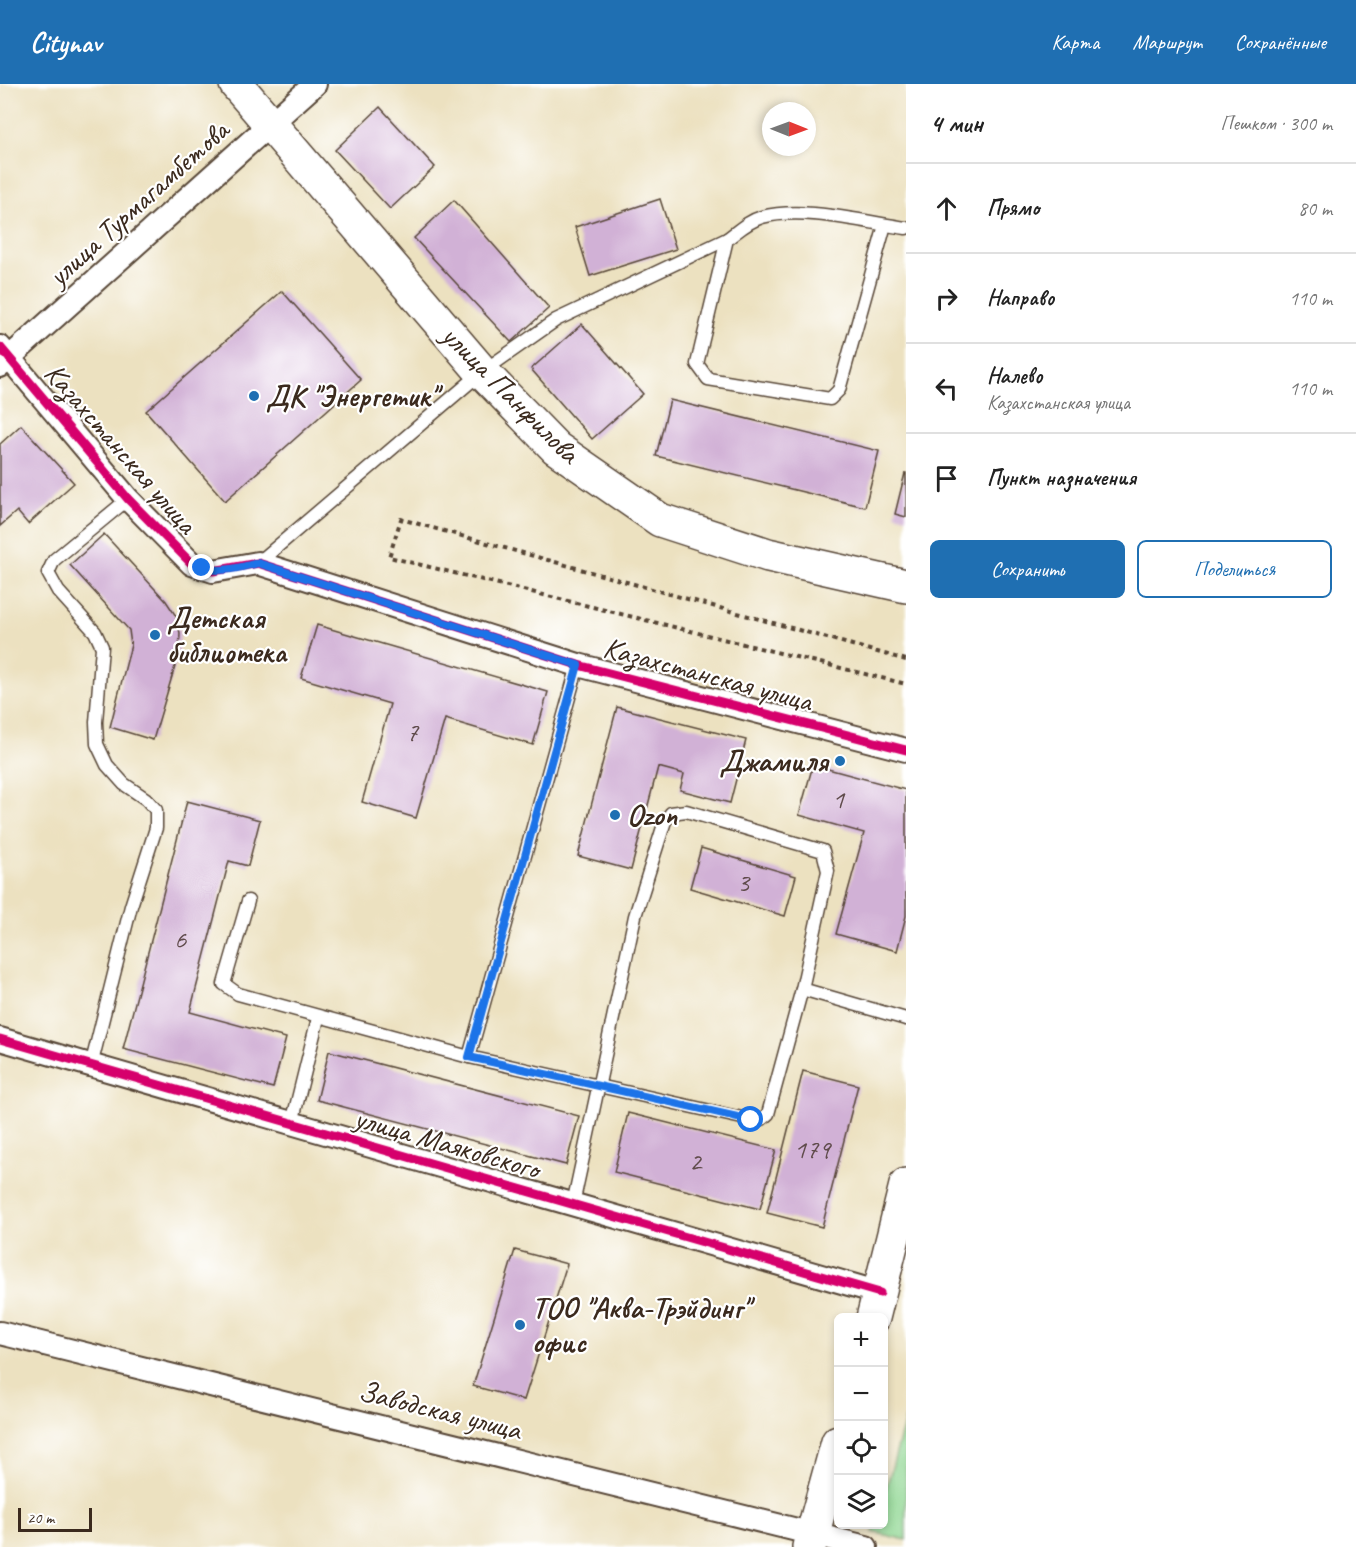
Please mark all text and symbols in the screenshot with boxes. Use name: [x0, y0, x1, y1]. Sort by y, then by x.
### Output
text: Citynav: [30, 25, 101, 60]
text: Карта: [1051, 29, 1100, 55]
text: Маршрут: [1133, 29, 1202, 55]
text: Сохранённые: [1235, 29, 1326, 55]
north arrow: [762, 102, 816, 156]
text: 4 мин: [930, 107, 983, 140]
street label: улица Турмагамбетова: [38, 110, 239, 296]
text: Пешком · 300 m: [1220, 111, 1332, 136]
icon: ahead: [930, 192, 963, 225]
text: Прямо: [987, 194, 1039, 222]
text: 80 m: [1298, 196, 1332, 221]
icon: right: [930, 282, 963, 315]
text: Направо: [987, 284, 1054, 312]
text: 110 m: [1289, 286, 1332, 311]
street label: улица Панфилова: [432, 315, 590, 473]
street label: Казахстанская улица: [36, 355, 207, 543]
text: Налево: [987, 362, 1043, 390]
icon: left: [930, 372, 963, 405]
text: 110 m: [1289, 376, 1332, 401]
place label: ДК "Энергетик": [266, 377, 444, 415]
marker: ДК "Энергетик": [247, 389, 261, 403]
text: Казахстанская улица: [987, 390, 1130, 415]
icon: arrive: [930, 462, 963, 495]
text: Пункт назначения: [987, 464, 1136, 492]
button: Сохранить: [930, 540, 1125, 598]
button: Поделиться: [1137, 540, 1332, 598]
route end: [188, 554, 214, 580]
place label: Детская библиотека: [167, 599, 288, 671]
marker: Детская библиотека: [148, 628, 162, 642]
street label: Казахстанская улица: [600, 628, 818, 721]
house number: 7: [406, 715, 420, 749]
place label: Джамиля: [719, 742, 830, 780]
marker: Джамиля: [833, 754, 847, 768]
house number: 1: [832, 782, 846, 816]
place label: Ozon: [627, 796, 678, 834]
marker: Ozon: [608, 808, 622, 822]
house number: 3: [737, 865, 751, 899]
house number: 6: [174, 922, 187, 956]
street label: улица Маяковского: [348, 1098, 547, 1188]
route start: [737, 1106, 763, 1132]
house number: 179: [794, 1132, 832, 1166]
house number: 2: [689, 1144, 703, 1178]
place label: ТОО "Аква-Трэйдинг" офис: [532, 1289, 756, 1361]
map controls: [834, 1313, 888, 1529]
button: +: [834, 1313, 888, 1367]
marker: ТОО "Аква-Трэйдинг" офис: [513, 1318, 527, 1332]
button: −: [834, 1367, 888, 1421]
street label: Заводская улица: [355, 1371, 527, 1449]
button: locate: [834, 1421, 888, 1475]
button: layers: [834, 1475, 888, 1529]
scale bar: [18, 1505, 92, 1532]
text: 20 m: [27, 1508, 54, 1528]

